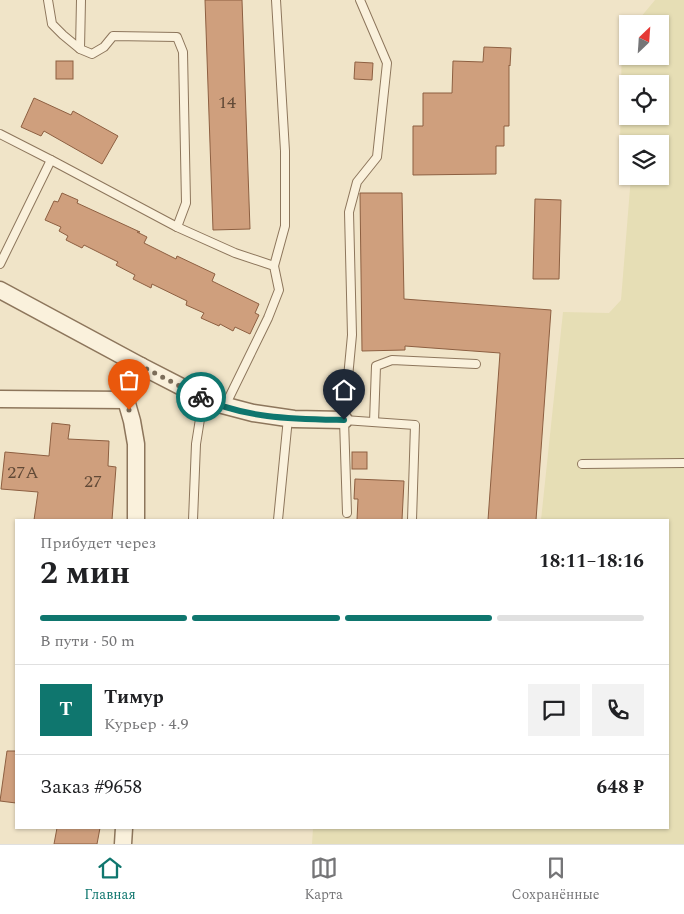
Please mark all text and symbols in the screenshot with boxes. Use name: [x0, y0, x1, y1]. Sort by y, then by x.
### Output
north arrow: [619, 15, 669, 65]
map controls: [619, 15, 669, 185]
button: locate: [619, 75, 669, 125]
house number: 14: [218, 89, 236, 116]
button: layers: [619, 135, 669, 185]
pin: [108, 359, 150, 410]
icon: bag: [115, 366, 143, 394]
pin: [323, 369, 365, 420]
courier: [176, 372, 226, 422]
icon: home: [330, 376, 358, 404]
icon: bike: [187, 383, 215, 411]
house number: 27А: [7, 459, 39, 486]
house number: 27: [84, 468, 102, 495]
text: Прибудет через: [40, 531, 156, 555]
text: 18:11–18:16: [539, 547, 644, 576]
text: 2 мин: [40, 549, 130, 598]
text: В пути · 50 m: [40, 629, 135, 653]
text: Тимур: [104, 683, 164, 712]
button: chat: [528, 684, 580, 736]
button: phone: [592, 684, 644, 736]
text: Т: [59, 695, 73, 724]
text: Курьер · 4.9: [104, 712, 189, 736]
text: Заказ #9658: [40, 773, 142, 802]
text: 648 ₽: [597, 773, 644, 802]
tab: Главная: [84, 854, 136, 905]
tab: Карта: [304, 854, 343, 905]
tab: Сохранённые: [512, 854, 600, 905]

